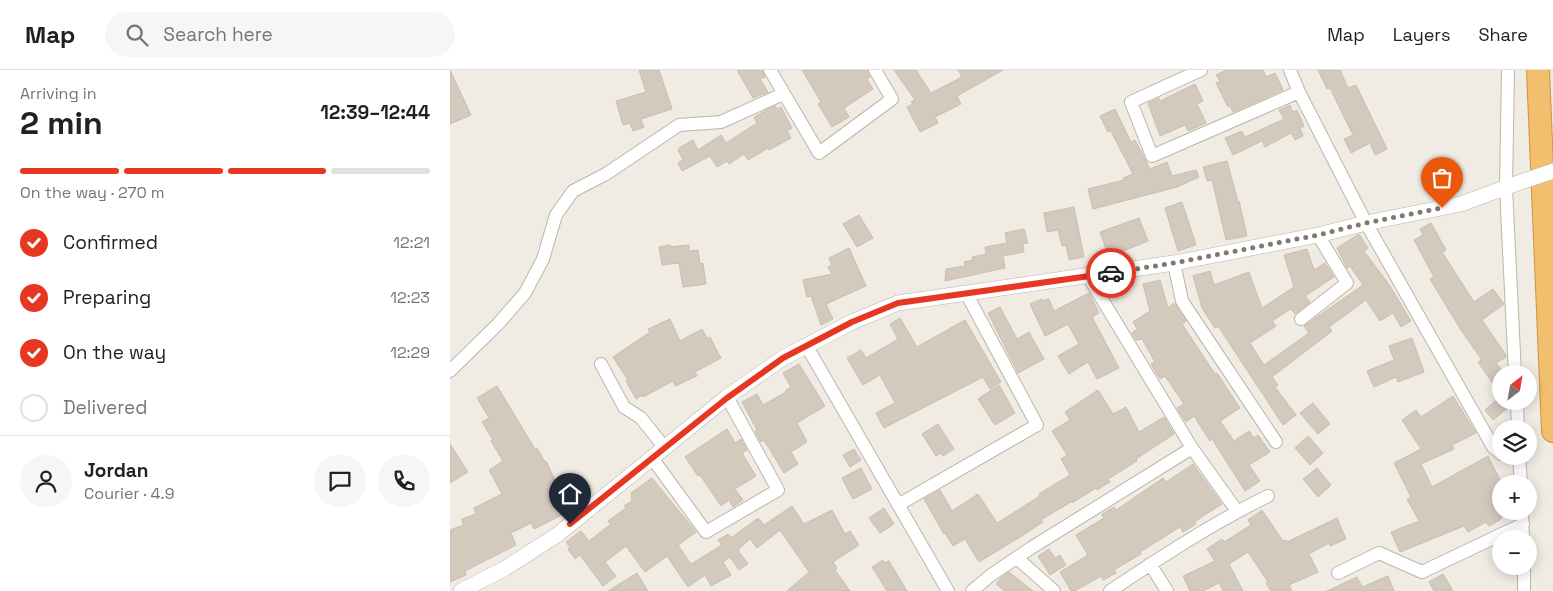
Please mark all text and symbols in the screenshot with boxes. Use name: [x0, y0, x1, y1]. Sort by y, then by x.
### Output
search box: [105, 12, 455, 57]
text: Map: [25, 19, 75, 50]
icon: search: [123, 21, 151, 49]
text: Search here: [163, 22, 273, 47]
text: Map: [1327, 23, 1365, 46]
text: Layers: [1393, 23, 1450, 46]
text: Share: [1478, 23, 1528, 46]
text: Arriving in: [20, 83, 97, 104]
text: 12:39–12:44: [320, 100, 430, 125]
text: 2 min: [20, 103, 103, 143]
pin: [1421, 157, 1463, 208]
icon: bag: [1428, 164, 1456, 192]
text: On the way · 270 m: [20, 182, 165, 203]
icon: check: [20, 229, 48, 257]
text: Confirmed: [63, 230, 158, 255]
text: 12:21: [393, 232, 430, 253]
courier: [1086, 248, 1136, 298]
icon: car: [1097, 259, 1125, 287]
icon: check: [20, 284, 48, 312]
text: Preparing: [63, 285, 151, 310]
text: 12:23: [390, 287, 430, 308]
icon: check: [20, 339, 48, 367]
text: On the way: [63, 340, 166, 365]
text: 12:29: [390, 342, 430, 363]
north arrow: [1492, 365, 1538, 410]
map controls: [1492, 365, 1537, 575]
text: Delivered: [63, 395, 148, 420]
button: layers: [1492, 420, 1537, 465]
button: person: [20, 455, 72, 507]
button: chat: [314, 455, 366, 507]
button: phone: [378, 455, 430, 507]
text: Jordan: [84, 458, 149, 483]
pin: [549, 473, 591, 524]
button: +: [1492, 475, 1537, 520]
icon: home: [556, 480, 584, 508]
text: Courier · 4.9: [84, 483, 174, 504]
button: −: [1492, 530, 1537, 575]

